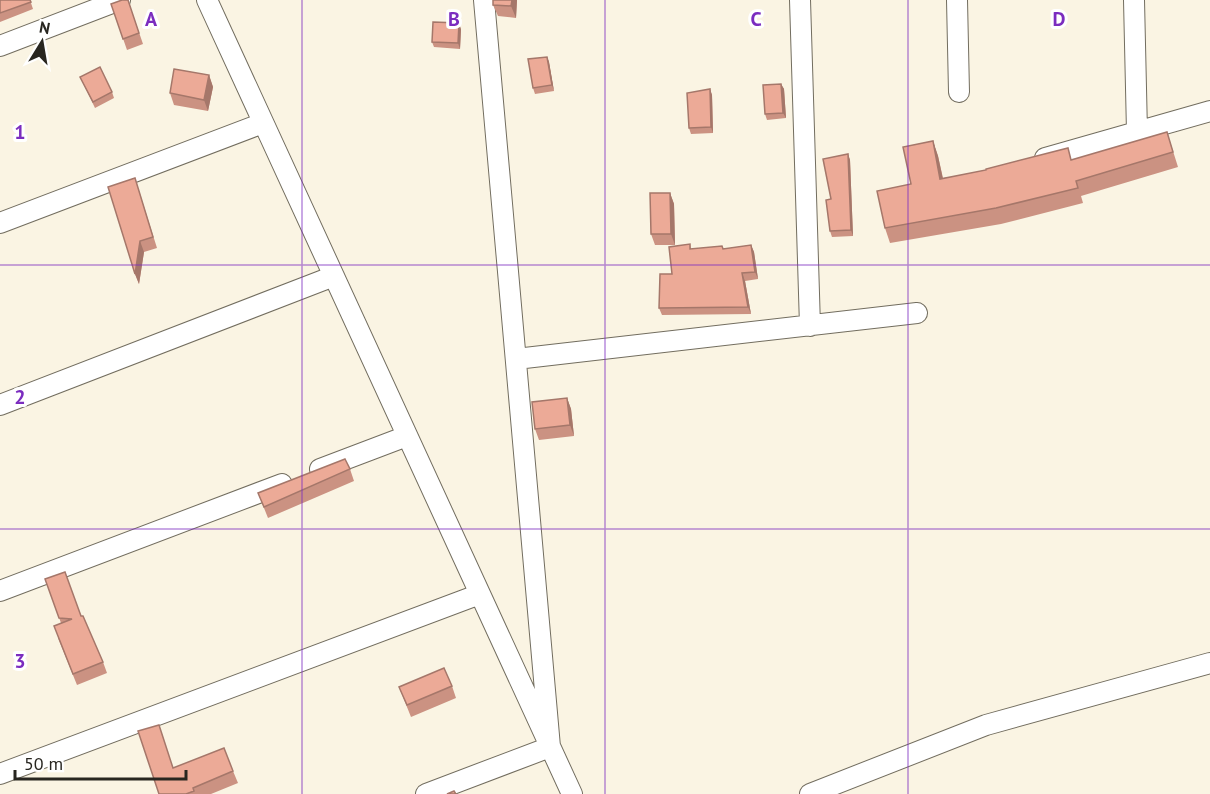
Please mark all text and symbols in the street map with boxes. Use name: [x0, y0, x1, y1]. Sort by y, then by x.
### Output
text: A: [145, 6, 158, 32]
text: B: [448, 6, 460, 32]
text: C: [750, 6, 762, 32]
text: D: [1053, 6, 1066, 32]
north arrow: [12, 12, 72, 72]
text: N: [38, 16, 52, 38]
text: 1: [14, 119, 26, 145]
text: 2: [14, 384, 26, 410]
text: 3: [14, 648, 26, 674]
scale bar: [15, 743, 186, 781]
text: 50 m: [24, 752, 63, 775]

